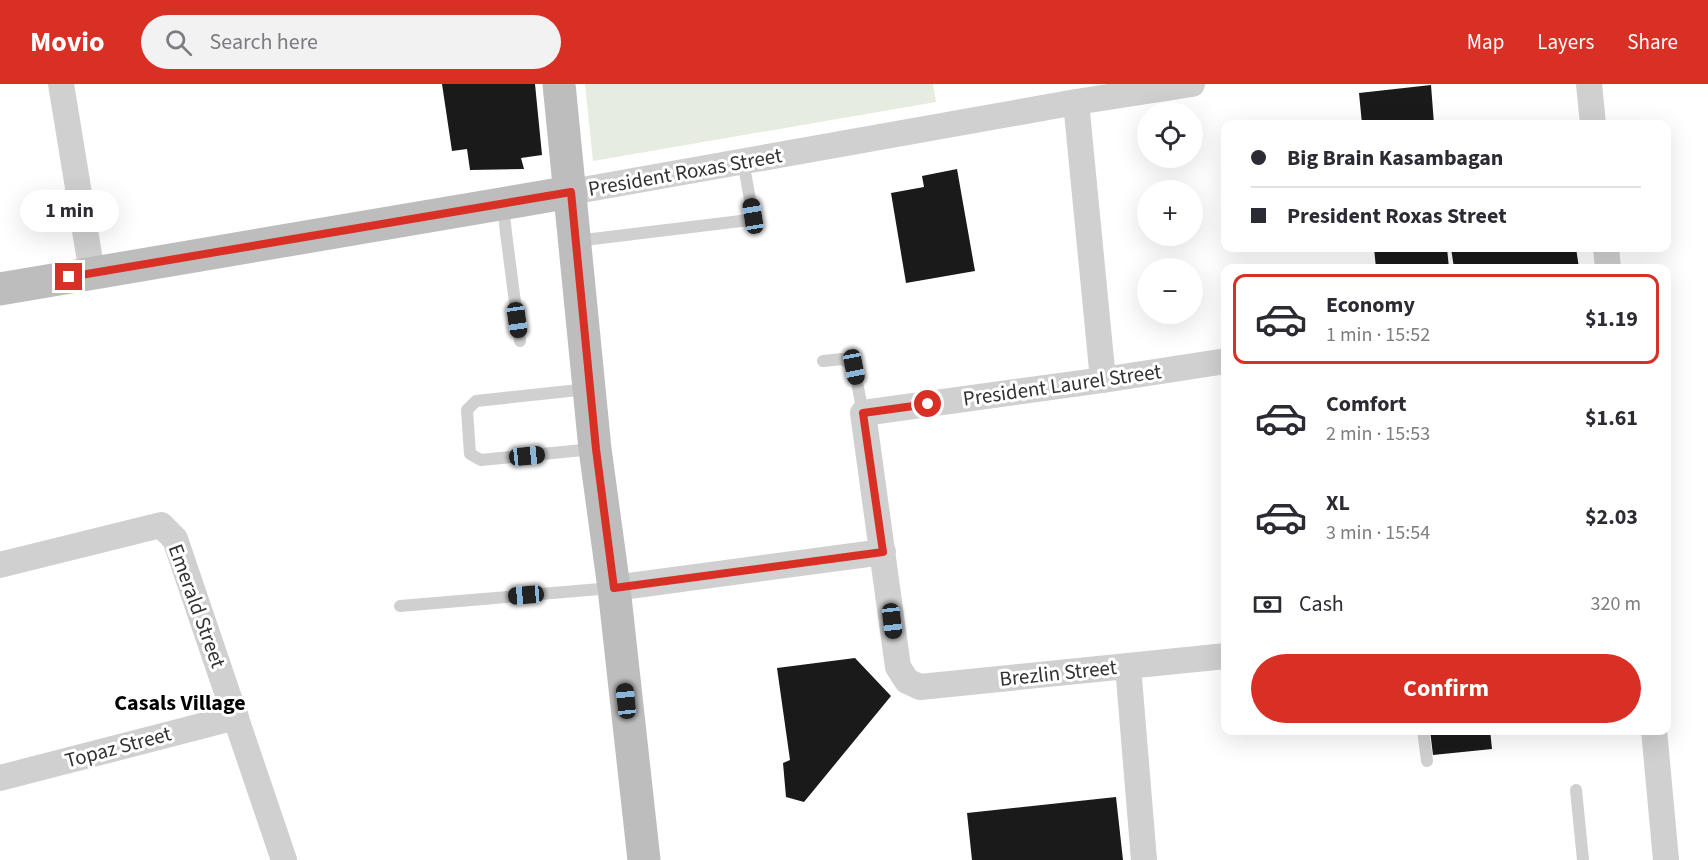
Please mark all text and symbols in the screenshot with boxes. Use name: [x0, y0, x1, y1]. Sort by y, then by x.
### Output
search box: [141, 15, 561, 69]
text: Movio: [30, 22, 105, 62]
icon: search: [162, 26, 195, 59]
text: Search here: [210, 26, 318, 58]
text: Map: [1467, 27, 1504, 57]
text: Layers: [1537, 27, 1594, 57]
text: Share: [1627, 27, 1678, 57]
map controls: [1137, 102, 1203, 324]
button: locate: [1137, 102, 1203, 168]
street label: President Roxas Street: [586, 140, 784, 204]
text: Big Brain Kasambagan: [1287, 142, 1503, 174]
button: +: [1137, 180, 1203, 246]
callout: 1 min: [20, 190, 118, 232]
text: 1 min: [45, 197, 94, 225]
car: [741, 197, 765, 235]
text: President Roxas Street: [1287, 200, 1507, 232]
button: −: [1137, 258, 1203, 324]
route end: [55, 263, 82, 290]
text: Economy: [1326, 289, 1415, 321]
icon: car: [1254, 292, 1308, 346]
car: [506, 301, 528, 339]
text: $1.19: [1585, 303, 1638, 335]
text: 1 min · 15:52: [1326, 321, 1430, 349]
car: [842, 348, 866, 386]
street label: President Laurel Street: [961, 356, 1163, 414]
text: Comfort: [1326, 388, 1407, 420]
route start: [914, 390, 941, 417]
icon: car: [1254, 391, 1308, 445]
text: $1.61: [1585, 402, 1638, 434]
text: 2 min · 15:53: [1326, 420, 1430, 448]
car: [508, 445, 546, 467]
text: XL: [1326, 487, 1350, 519]
icon: car: [1254, 490, 1308, 544]
text: $2.03: [1585, 501, 1638, 533]
text: 3 min · 15:54: [1326, 519, 1430, 547]
street label: Emerald Street: [161, 540, 233, 672]
car: [507, 584, 545, 606]
icon: cash: [1251, 588, 1284, 621]
text: Cash: [1299, 588, 1344, 620]
text: 320 m: [1591, 590, 1641, 618]
car: [881, 602, 903, 640]
street label: Brezlin Street: [998, 652, 1118, 694]
button: Confirm: [1251, 654, 1641, 723]
car: [615, 682, 637, 720]
district label: Casals Village: [114, 687, 246, 719]
street label: Topaz Street: [62, 718, 174, 776]

